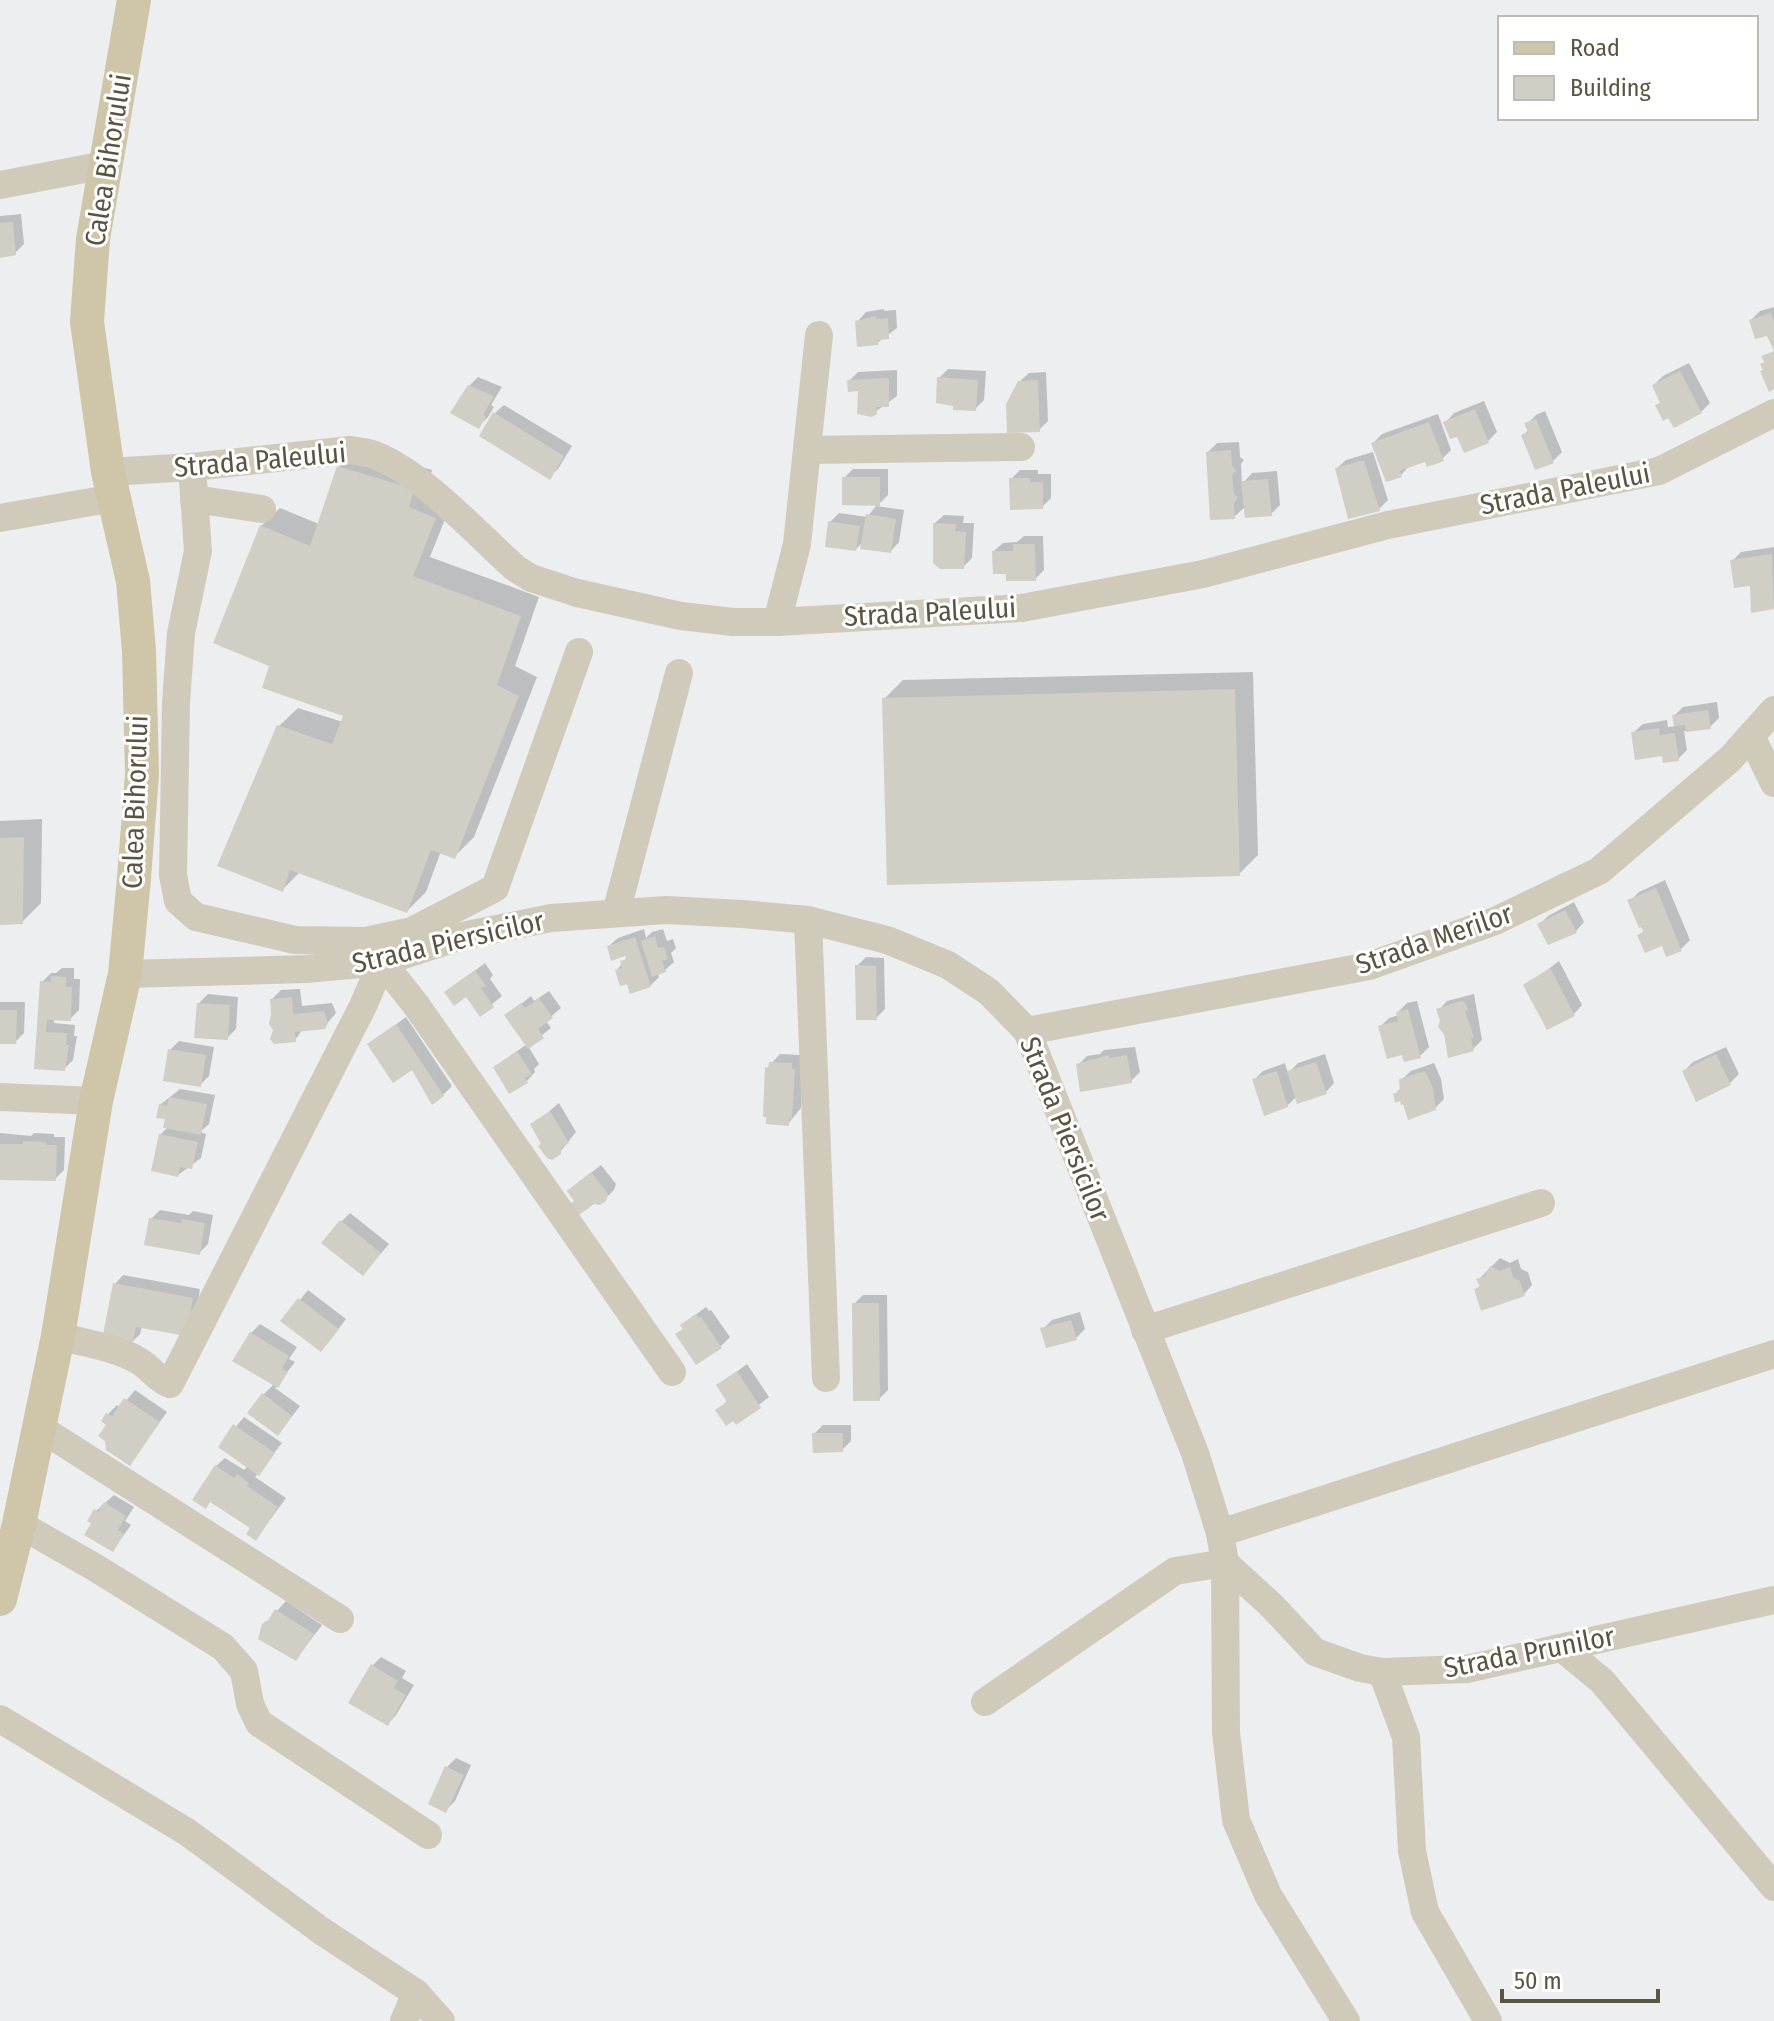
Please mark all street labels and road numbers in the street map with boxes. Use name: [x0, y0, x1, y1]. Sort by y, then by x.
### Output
street label: Calea Bihorului: [78, 72, 138, 248]
street label: Strada Paleului: [173, 436, 347, 484]
street label: Strada Paleului: [1477, 456, 1653, 522]
street label: Strada Paleului: [843, 591, 1017, 633]
street label: Calea Bihorului: [115, 715, 155, 889]
street label: Strada Merilor: [1351, 897, 1517, 981]
street label: Strada Piersicilor: [349, 904, 547, 980]
street label: Strada Piersicilor: [1013, 1032, 1117, 1226]
street label: Strada Prunilor: [1441, 1619, 1617, 1685]

